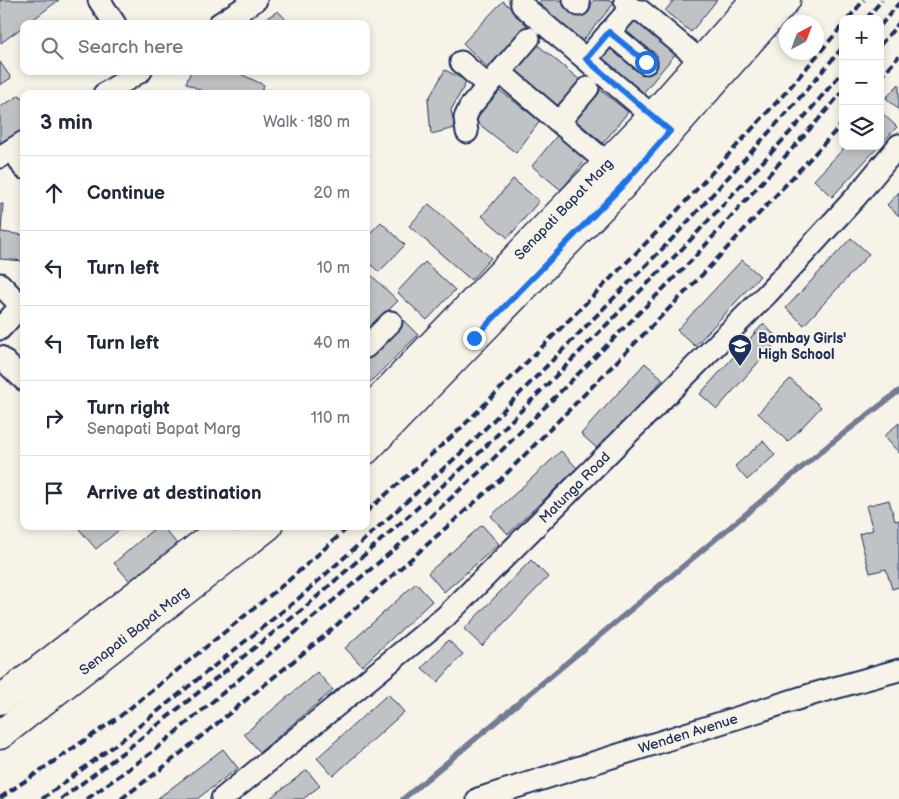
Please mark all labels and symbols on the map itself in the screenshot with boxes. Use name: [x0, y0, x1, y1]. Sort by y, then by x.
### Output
north arrow: [779, 15, 824, 60]
route start: [635, 51, 658, 74]
street label: Senapati Bapat Marg: [511, 155, 617, 263]
route end: [463, 327, 486, 350]
place label: Bombay Girls' High School: [758, 330, 846, 363]
school or university icon: Bombay Girls' High School: [727, 333, 753, 367]
street label: Matunga Road: [536, 448, 614, 527]
street label: Senapati Bapat Marg: [76, 583, 193, 679]
street label: Wenden Avenue: [636, 710, 740, 757]

